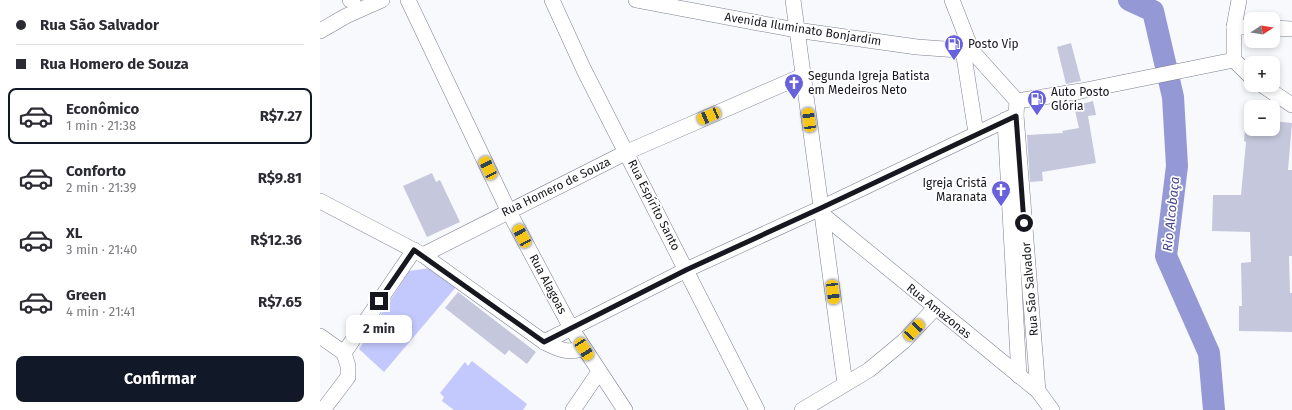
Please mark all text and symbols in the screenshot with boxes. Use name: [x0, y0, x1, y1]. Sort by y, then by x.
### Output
street label: Avenida Iluminato Bonjardim: [724, 10, 882, 48]
north arrow: [1244, 12, 1280, 48]
map controls: [1244, 12, 1280, 136]
text: Rua São Salvador: [40, 16, 159, 34]
fuel station icon: Posto Vip: [943, 33, 965, 61]
place label: Posto Vip: [968, 37, 1019, 51]
text: Rua Homero de Souza: [40, 55, 189, 73]
button: +: [1244, 56, 1280, 92]
place label: Segunda Igreja Batista em Medeiros Neto: [808, 69, 930, 97]
church icon: Segunda Igreja Batista em Medeiros Neto: [783, 72, 805, 100]
place label: Auto Posto Glória: [1051, 85, 1110, 113]
fuel station icon: Auto Posto Glória: [1026, 88, 1048, 116]
icon: car: [18, 98, 54, 134]
text: Econômico: [66, 100, 139, 118]
button: −: [1244, 100, 1280, 136]
car: [696, 106, 722, 126]
text: R$7.27: [260, 107, 302, 125]
car: [801, 107, 817, 133]
text: 1 min · 21:38: [66, 118, 136, 133]
car: [477, 155, 499, 181]
street label: Rua Homero de Souza: [499, 155, 613, 219]
street label: Rua Espírito Santo: [625, 157, 683, 253]
icon: car: [18, 160, 54, 196]
text: Conforto: [66, 162, 126, 180]
text: R$9.81: [258, 169, 302, 187]
place label: Igreja Cristã Maranata: [922, 176, 987, 204]
water label: Rio Alcobaça: [1160, 176, 1182, 252]
church icon: Igreja Cristã Maranata: [990, 179, 1012, 207]
text: 2 min · 21:39: [66, 180, 136, 195]
route start: [1015, 214, 1033, 232]
icon: car: [18, 222, 54, 258]
car: [511, 223, 533, 249]
text: XL: [66, 224, 82, 242]
text: R$12.36: [250, 231, 302, 249]
street label: Rua São Salvador: [1019, 241, 1041, 337]
text: 3 min · 21:40: [66, 242, 137, 257]
street label: Rua Alagoas: [526, 252, 570, 317]
car: [826, 279, 840, 305]
street label: Rua Amazonas: [904, 281, 974, 341]
icon: car: [18, 284, 54, 320]
text: Green: [66, 286, 106, 304]
route end: [370, 292, 388, 310]
text: R$7.65: [258, 293, 302, 311]
text: 4 min · 21:41: [66, 304, 135, 319]
callout: 2 min: [346, 315, 412, 343]
car: [901, 317, 927, 343]
text: 2 min: [363, 321, 395, 336]
car: [572, 336, 596, 362]
button: Confirmar: [16, 356, 304, 402]

